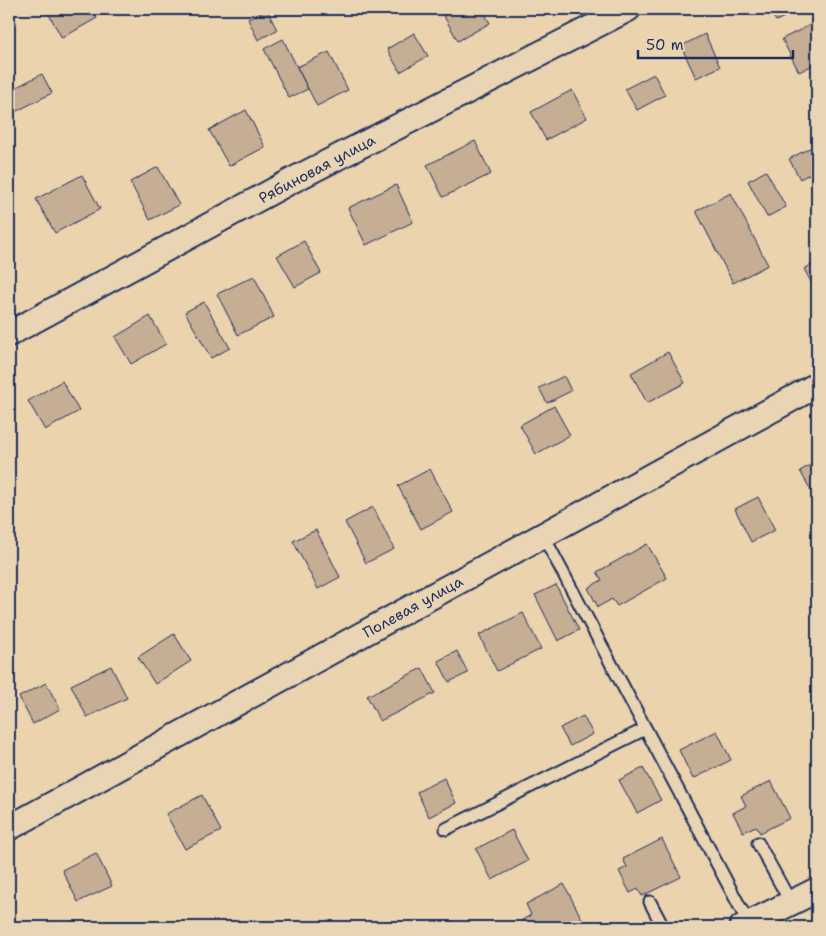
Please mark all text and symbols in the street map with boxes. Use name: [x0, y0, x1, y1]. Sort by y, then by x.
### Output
scale bar: [638, 28, 794, 60]
text: 50 m: [646, 35, 684, 55]
street label: Рябиновая улица: [255, 130, 379, 208]
street label: Полевая улица: [359, 571, 467, 643]

